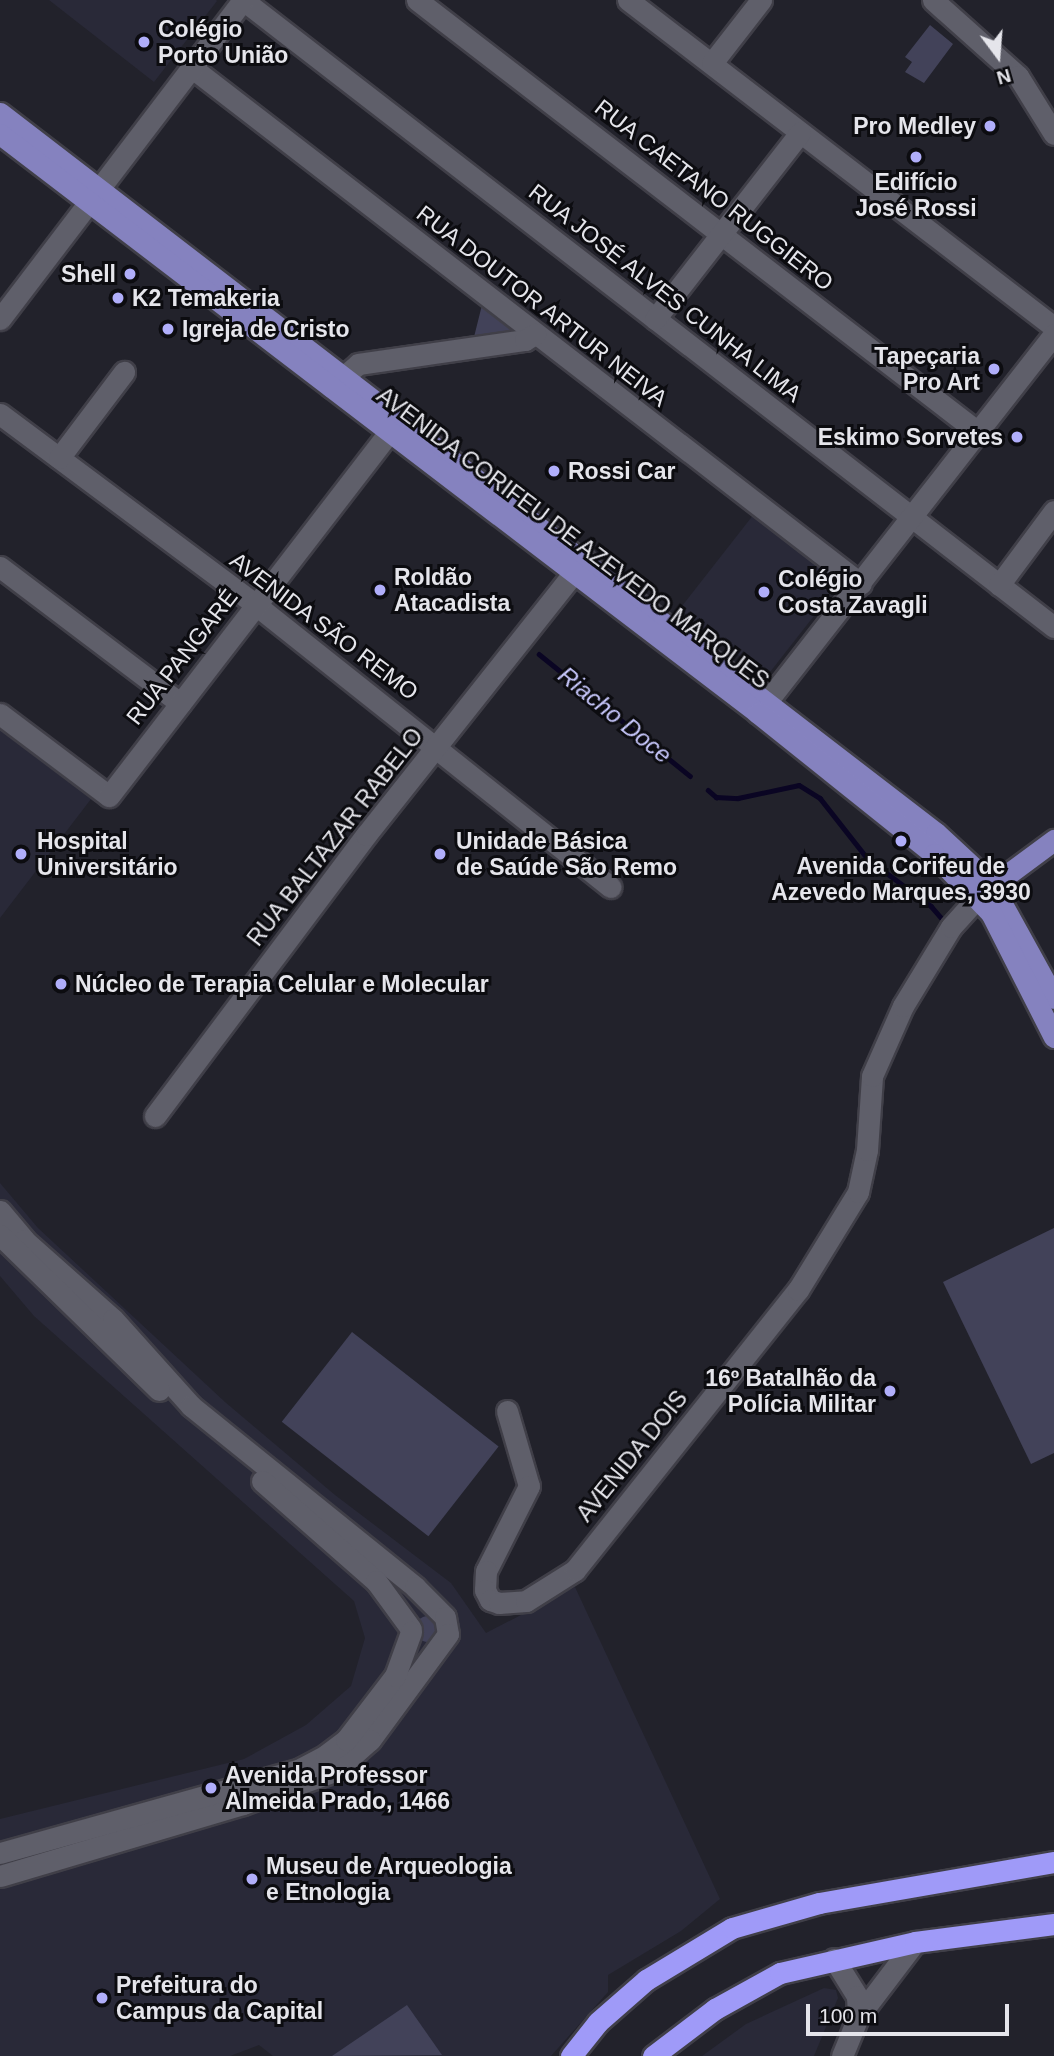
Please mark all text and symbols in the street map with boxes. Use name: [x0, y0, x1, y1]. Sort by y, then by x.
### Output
place label: Colégio Porto União: [158, 15, 288, 69]
north arrow: [963, 21, 1033, 91]
marker: Colégio Porto União: [136, 34, 152, 50]
text: N: [994, 65, 1013, 89]
street label: RUA CAETANO RUGGIERO: [589, 93, 839, 297]
place label: Pro Medley: [853, 112, 976, 140]
marker: Pro Medley: [982, 118, 998, 134]
marker: Edifício José Rossi: [908, 149, 924, 165]
place label: Edifício José Rossi: [855, 168, 977, 222]
street label: RUA JOSÉ ALVES CUNHA LIMA: [522, 177, 808, 409]
street label: RUA DOUTOR ARTUR NEIVA: [410, 199, 674, 413]
place label: Shell: [61, 260, 116, 288]
marker: Shell: [122, 266, 138, 282]
place label: K2 Temakeria: [132, 284, 280, 312]
marker: K2 Temakeria: [110, 290, 126, 306]
place label: Igreja de Cristo: [182, 315, 349, 343]
marker: Igreja de Cristo: [160, 321, 176, 337]
place label: Tapeçaria Pro Art: [874, 342, 980, 396]
marker: Tapeçaria Pro Art: [986, 361, 1002, 377]
street label: AVENIDA CORIFEU DE AZEVEDO MARQUES: [370, 381, 776, 695]
place label: Eskimo Sorvetes: [818, 423, 1003, 451]
marker: Eskimo Sorvetes: [1009, 429, 1025, 445]
place label: Rossi Car: [568, 457, 675, 485]
marker: Rossi Car: [546, 463, 562, 479]
street label: AVENIDA SÃO REMO: [224, 546, 424, 706]
place label: Roldão Atacadista: [394, 563, 510, 617]
place label: Colégio Costa Zavagli: [778, 565, 928, 619]
marker: Roldão Atacadista: [372, 582, 388, 598]
street label: RUA PANGARÉ: [120, 583, 244, 731]
marker: Colégio Costa Zavagli: [756, 584, 772, 600]
water label: Riacho Doce: [553, 661, 677, 769]
street label: RUA BALTAZAR RABELO: [241, 722, 429, 952]
place label: Hospital Universitário: [37, 827, 178, 881]
place label: Unidade Básica de Saúde São Remo: [456, 827, 677, 881]
marker: Avenida Corifeu de Azevedo Marques, 3930: [893, 833, 909, 849]
marker: Hospital Universitário: [11, 844, 31, 864]
marker: Unidade Básica de Saúde São Remo: [430, 844, 450, 864]
place label: Avenida Corifeu de Azevedo Marques, 3930: [771, 852, 1031, 906]
place label: Núcleo de Terapia Celular e Molecular: [75, 970, 489, 998]
marker: Núcleo de Terapia Celular e Molecular: [53, 976, 69, 992]
place label: 16º Batalhão da Polícia Militar: [705, 1364, 876, 1418]
marker: 16º Batalhão da Polícia Militar: [882, 1383, 898, 1399]
street label: AVENIDA DOIS: [570, 1384, 694, 1528]
place label: Avenida Professor Almeida Prado, 1466: [225, 1761, 450, 1815]
marker: Avenida Professor Almeida Prado, 1466: [203, 1780, 219, 1796]
place label: Museu de Arqueologia e Etnologia: [266, 1852, 513, 1906]
marker: Museu de Arqueologia e Etnologia: [244, 1871, 260, 1887]
place label: Prefeitura do Campus da Capital: [116, 1971, 323, 2025]
marker: Prefeitura do Campus da Capital: [94, 1990, 110, 2006]
scale bar: [809, 1990, 1012, 2034]
text: 100 m: [819, 2004, 877, 2027]

